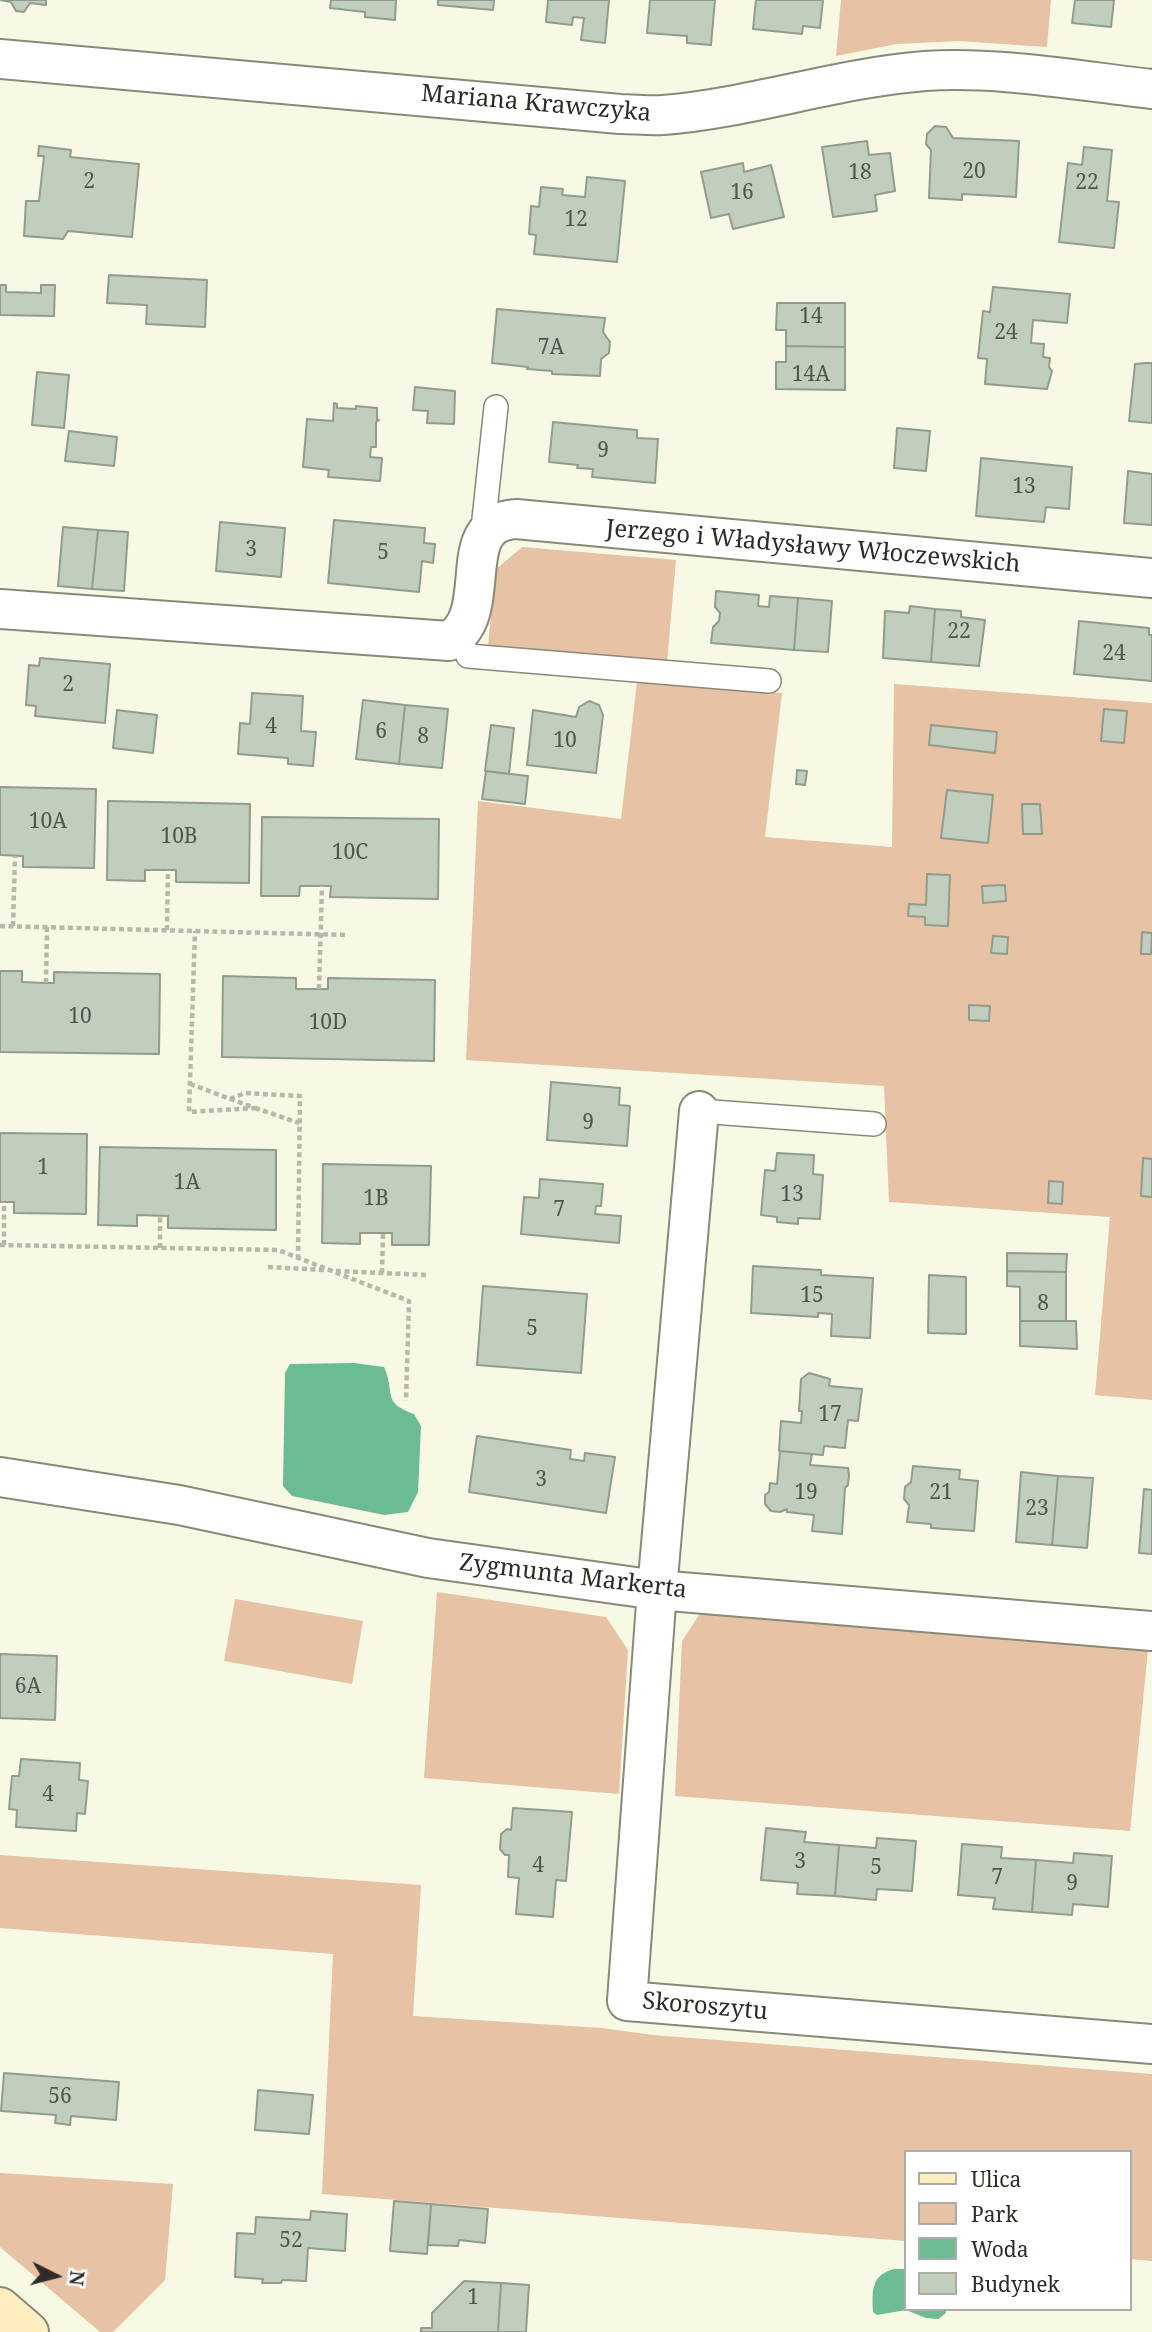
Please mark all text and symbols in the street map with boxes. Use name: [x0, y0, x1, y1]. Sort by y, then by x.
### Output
street label: Mariana Krawczyka: [420, 80, 652, 128]
house number: 20: [962, 159, 986, 185]
house number: 18: [848, 160, 872, 186]
house number: 2: [83, 169, 95, 195]
house number: 22: [1075, 170, 1099, 196]
house number: 16: [730, 180, 754, 206]
house number: 12: [564, 207, 588, 233]
house number: 14: [799, 304, 823, 330]
house number: 24: [994, 320, 1018, 346]
house number: 7A: [538, 335, 564, 361]
house number: 14A: [792, 362, 830, 388]
house number: 9: [597, 438, 609, 464]
house number: 13: [1012, 474, 1036, 500]
street label: Jerzego i Władysławy Włoczewskich: [605, 515, 1021, 579]
house number: 3: [245, 537, 257, 563]
house number: 5: [377, 540, 389, 566]
house number: 22: [947, 619, 971, 645]
house number: 24: [1102, 641, 1126, 667]
house number: 2: [62, 672, 74, 698]
house number: 4: [265, 714, 277, 740]
house number: 6: [375, 719, 387, 745]
house number: 8: [417, 724, 429, 750]
house number: 10: [553, 728, 577, 754]
house number: 10A: [29, 809, 67, 835]
house number: 10B: [160, 824, 198, 850]
house number: 10C: [332, 840, 368, 866]
house number: 10: [68, 1004, 92, 1030]
house number: 10D: [309, 1010, 347, 1036]
house number: 9: [582, 1110, 594, 1136]
house number: 1: [37, 1155, 49, 1181]
house number: 1A: [174, 1170, 200, 1196]
house number: 13: [780, 1182, 804, 1208]
house number: 1B: [363, 1186, 389, 1212]
house number: 7: [553, 1197, 565, 1223]
house number: 15: [800, 1283, 824, 1309]
house number: 8: [1037, 1291, 1049, 1317]
house number: 5: [526, 1316, 538, 1342]
house number: 17: [818, 1402, 842, 1428]
house number: 3: [535, 1467, 547, 1493]
house number: 19: [794, 1480, 818, 1506]
house number: 21: [929, 1480, 953, 1506]
house number: 23: [1025, 1496, 1049, 1522]
street label: Zygmunta Markerta: [457, 1549, 689, 1605]
house number: 6A: [15, 1674, 41, 1700]
house number: 4: [42, 1782, 54, 1808]
house number: 3: [794, 1849, 806, 1875]
house number: 4: [532, 1853, 544, 1879]
house number: 5: [870, 1855, 882, 1881]
house number: 7: [991, 1865, 1003, 1891]
house number: 9: [1066, 1871, 1078, 1897]
street label: Skoroszytu: [641, 1987, 769, 2027]
house number: 56: [48, 2084, 72, 2110]
legend: [904, 2150, 1131, 2311]
text: Ulica: [971, 2165, 1021, 2193]
text: Park: [971, 2200, 1018, 2228]
house number: 52: [279, 2228, 303, 2254]
text: Woda: [971, 2235, 1029, 2263]
north arrow: [21, 2241, 91, 2311]
text: N: [63, 2269, 91, 2287]
text: Budynek: [971, 2270, 1060, 2298]
house number: 1: [467, 2285, 479, 2311]

